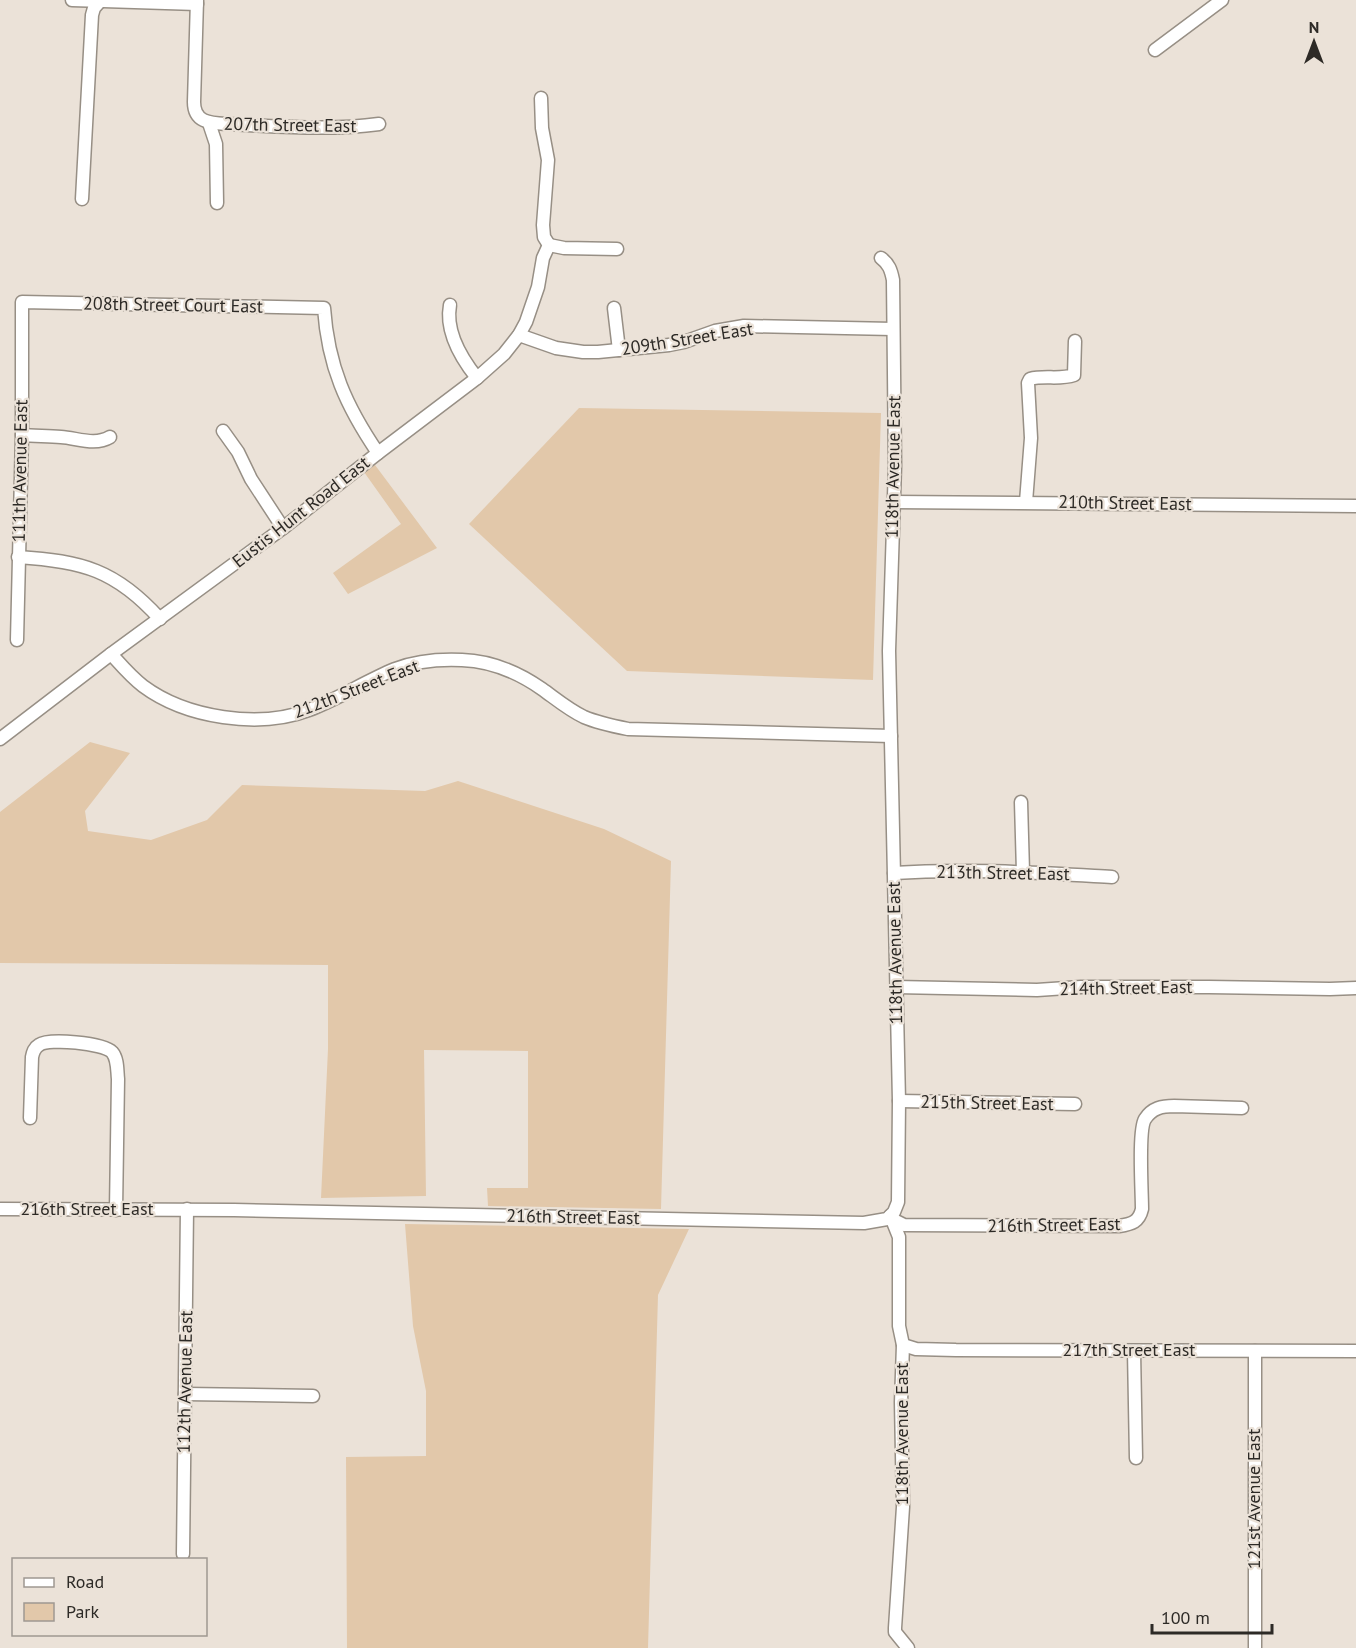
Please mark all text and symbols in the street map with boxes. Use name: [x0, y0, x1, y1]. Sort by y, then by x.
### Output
north arrow: [1284, 12, 1344, 72]
text: N: [1309, 17, 1319, 37]
street label: 207th Street East: [223, 112, 357, 137]
street label: 208th Street Court East: [83, 291, 263, 318]
street label: 209th Street East: [619, 317, 755, 360]
street label: 118th Avenue East: [880, 395, 905, 539]
street label: 111th Avenue East: [7, 399, 32, 543]
street label: Eustis Hunt Road East: [227, 451, 374, 572]
street label: 210th Street East: [1058, 490, 1192, 515]
street label: 212th Street East: [290, 654, 422, 723]
street label: 213th Street East: [936, 860, 1070, 885]
street label: 118th Avenue East: [882, 881, 907, 1025]
street label: 214th Street East: [1059, 975, 1193, 1000]
street label: 215th Street East: [920, 1090, 1054, 1115]
street label: 216th Street East: [20, 1197, 154, 1220]
street label: 216th Street East: [506, 1204, 640, 1229]
street label: 216th Street East: [987, 1212, 1121, 1237]
street label: 112th Avenue East: [172, 1310, 197, 1454]
street label: 217th Street East: [1063, 1338, 1195, 1361]
street label: 118th Avenue East: [890, 1363, 913, 1505]
street label: 121st Avenue East: [1242, 1429, 1265, 1569]
legend: [12, 1558, 207, 1636]
text: Road: [66, 1570, 104, 1593]
scale bar: [1152, 1597, 1272, 1635]
text: Park: [66, 1600, 99, 1623]
text: 100 m: [1161, 1606, 1210, 1629]

